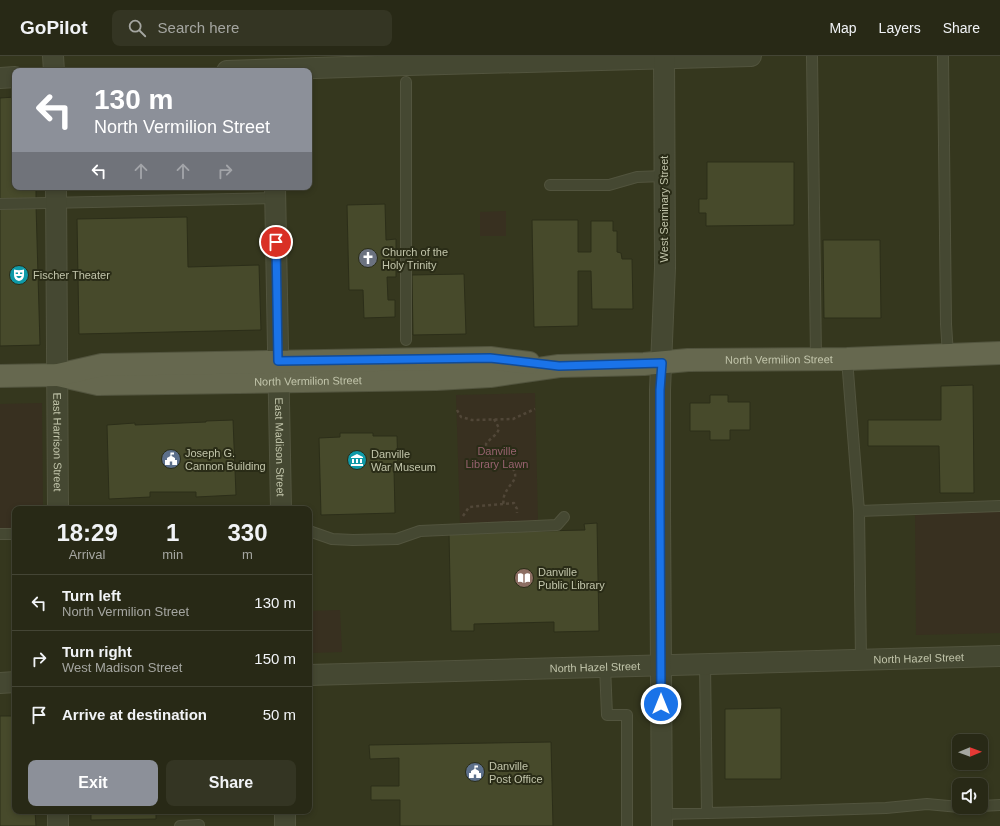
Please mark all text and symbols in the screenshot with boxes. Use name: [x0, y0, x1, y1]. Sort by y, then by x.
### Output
search box: [112, 10, 392, 46]
text: GoPilot: [20, 17, 88, 38]
icon: search: [126, 17, 148, 39]
text: Search here: [158, 19, 239, 36]
text: Map: [829, 20, 857, 36]
text: Layers: [879, 20, 921, 36]
text: Share: [943, 20, 980, 36]
icon: left: [28, 84, 80, 136]
text: 130 m: [94, 84, 173, 115]
text: North Vermilion Street: [94, 117, 270, 137]
street label: West Seminary Street: [658, 156, 670, 262]
icon: left: [88, 160, 110, 182]
icon: ahead: [130, 160, 152, 182]
icon: ahead: [172, 160, 194, 182]
icon: right: [214, 160, 236, 182]
pin: [259, 225, 293, 259]
icon: arrive: [265, 231, 287, 253]
place label: Church of the Holy Trinity: [382, 246, 448, 271]
church icon: Church of the Holy Trinity: [357, 247, 379, 269]
theatre icon: Fischer Theater: [8, 264, 30, 286]
place label: Fischer Theater: [33, 269, 110, 281]
street label: North Vermilion Street: [725, 353, 833, 366]
street label: North Vermilion Street: [254, 374, 362, 388]
street label: East Harrison Street: [51, 392, 64, 492]
street label: East Madison Street: [273, 397, 287, 497]
park label: Danville Library Lawn: [466, 445, 528, 470]
place label: Joseph G. Cannon Building: [185, 447, 266, 472]
public building icon: Joseph G. Cannon Building: [160, 448, 182, 470]
place label: Danville War Museum: [371, 448, 436, 473]
museum icon: Danville War Museum: [346, 449, 368, 471]
text: 18:29: [56, 519, 118, 546]
text: 1: [166, 519, 179, 546]
text: 330: [228, 519, 268, 546]
text: Arrival: [69, 547, 106, 562]
text: min: [162, 547, 183, 562]
text: m: [242, 547, 253, 562]
place label: Danville Public Library: [538, 566, 605, 591]
library icon: Danville Public Library: [513, 567, 535, 589]
text: Turn left: [62, 587, 121, 604]
icon: left: [28, 592, 50, 614]
text: 130 m: [254, 594, 296, 611]
text: North Vermilion Street: [62, 604, 189, 619]
text: Turn right: [62, 643, 132, 660]
icon: right: [28, 648, 50, 670]
text: 150 m: [254, 650, 296, 667]
street label: North Hazel Street: [873, 651, 964, 665]
text: West Madison Street: [62, 660, 182, 675]
street label: North Hazel Street: [549, 660, 640, 674]
position arrow: [640, 683, 682, 725]
icon: arrive: [28, 704, 50, 726]
text: Arrive at destination: [62, 706, 207, 723]
text: 50 m: [263, 706, 296, 723]
north arrow: [952, 734, 988, 770]
map controls: [952, 734, 988, 814]
button: Exit: [28, 760, 158, 806]
button: Share: [166, 760, 296, 806]
place label: Danville Post Office: [489, 760, 543, 785]
public building icon: Danville Post Office: [464, 761, 486, 783]
button: sound: [952, 778, 988, 814]

